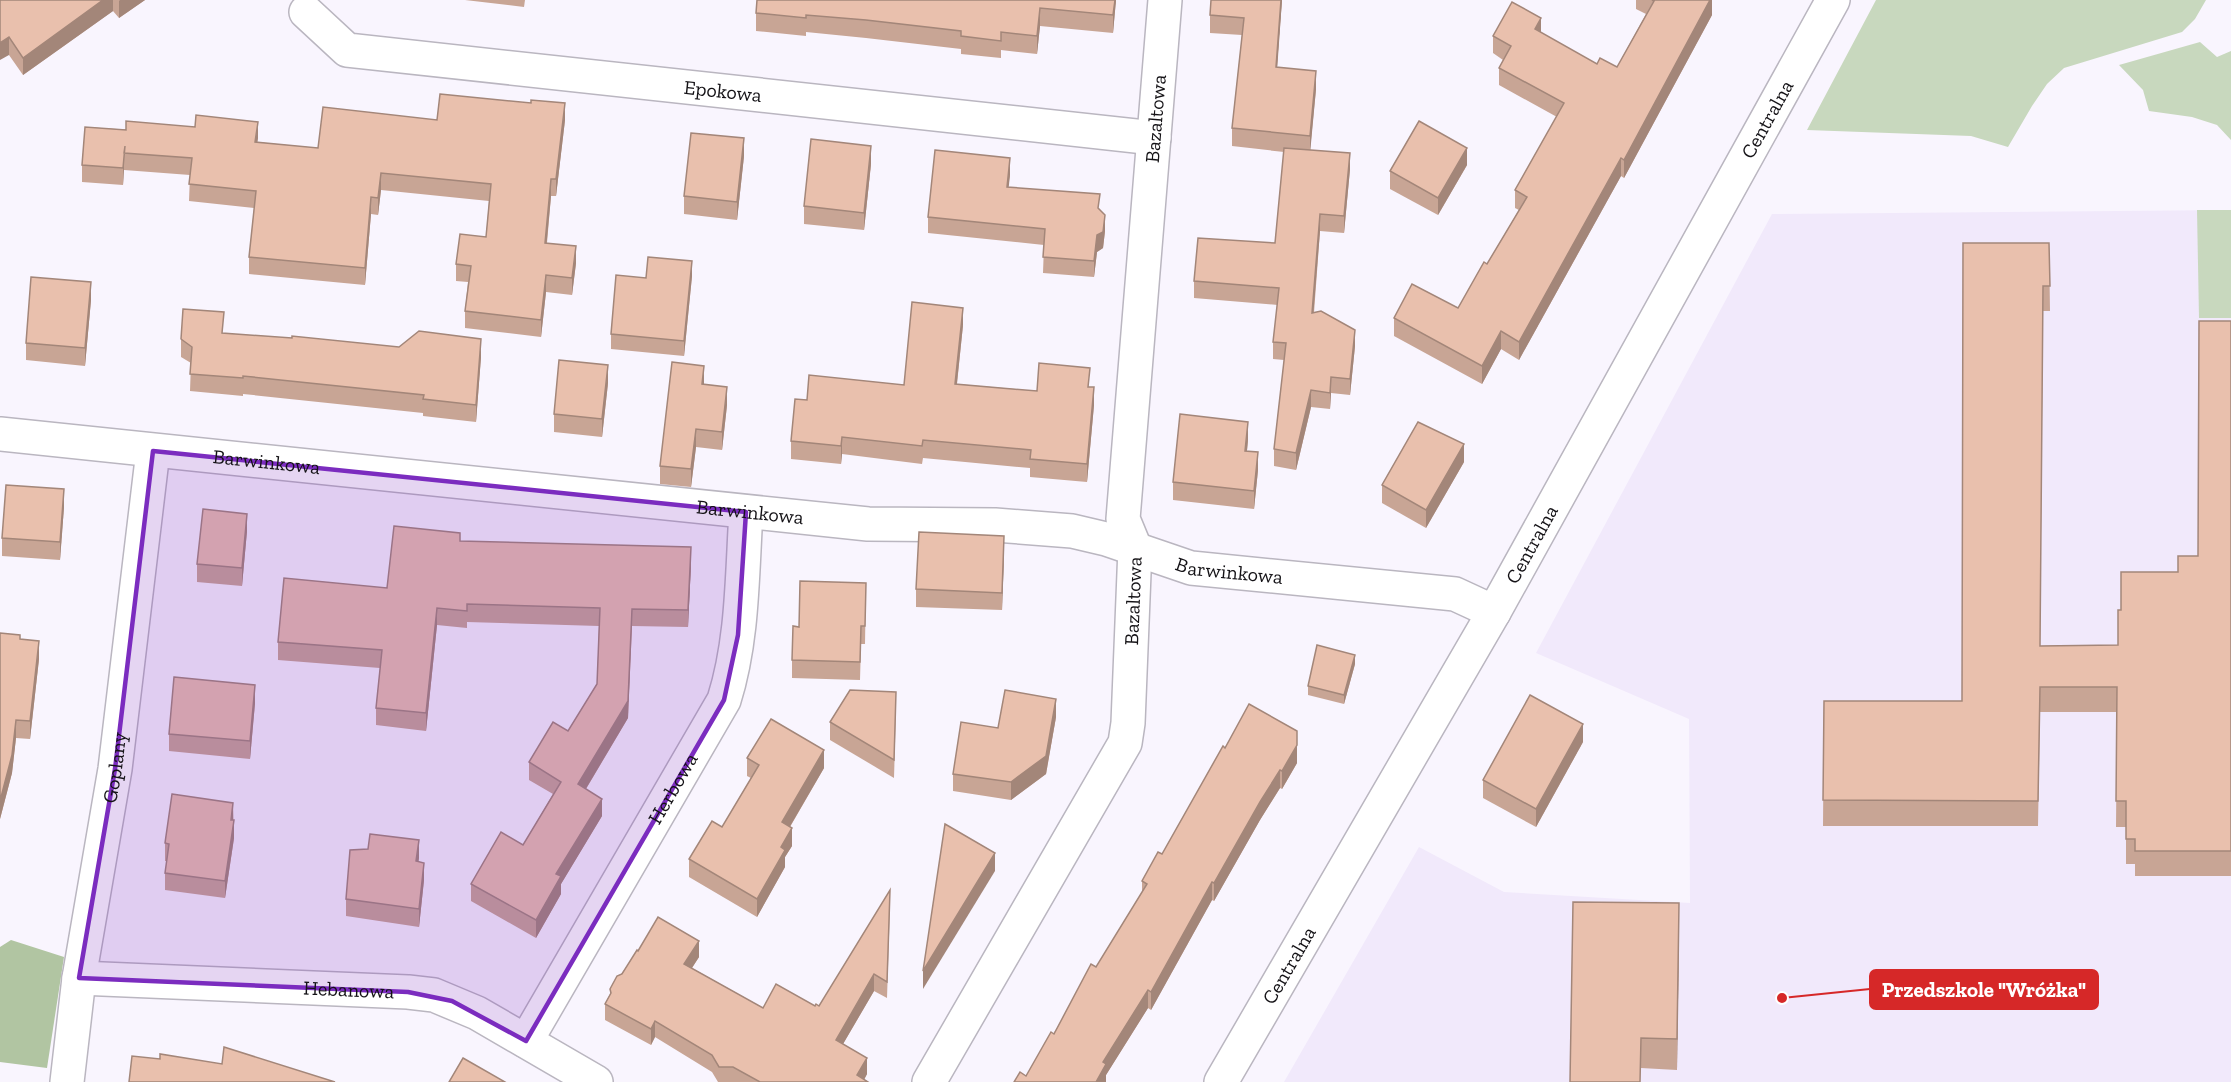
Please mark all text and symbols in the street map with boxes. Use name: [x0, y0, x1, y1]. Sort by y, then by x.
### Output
street label: Bazaltowa: [1140, 73, 1171, 164]
street label: Epokowa: [683, 75, 763, 107]
street label: Centralna: [1736, 75, 1798, 162]
street label: Barwinkowa: [212, 444, 322, 479]
street label: Barwinkowa: [695, 494, 805, 529]
street label: Centralna: [1500, 501, 1563, 588]
street label: Barwinkowa: [1172, 552, 1284, 589]
street label: Bazaltowa: [1119, 556, 1147, 646]
street label: Goplany: [97, 730, 131, 805]
street label: Herbowa: [643, 748, 703, 828]
street label: Centralna: [1257, 922, 1321, 1008]
callout: Przedszkole "Wróżka": [1870, 970, 2098, 1009]
street label: Hebanowa: [303, 976, 395, 1003]
text: Przedszkole "Wróżka": [1882, 977, 2086, 1002]

